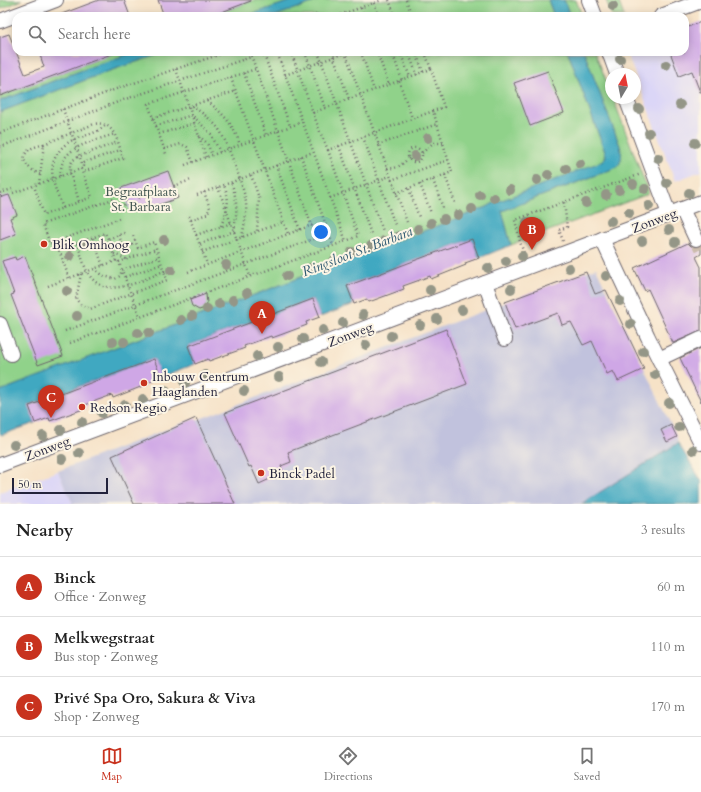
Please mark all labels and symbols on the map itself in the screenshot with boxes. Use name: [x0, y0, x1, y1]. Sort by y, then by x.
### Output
north arrow: [605, 68, 641, 104]
park label: Begraafplaats St. Barbara: [105, 183, 177, 216]
street label: Zonweg: [629, 204, 680, 238]
pin: B: [519, 217, 545, 250]
water label: Ringsloot St. Barbara: [299, 222, 415, 281]
your location: [311, 222, 331, 242]
place label: Blik Omhoog: [52, 236, 130, 254]
marker: Blik Omhoog: [39, 239, 49, 249]
pin: A: [249, 301, 275, 334]
street label: Zonweg: [325, 318, 376, 352]
place label: Inbouw Centrum Haaglanden: [152, 368, 249, 401]
marker: Inbouw Centrum Haaglanden: [139, 378, 149, 388]
pin: C: [38, 385, 64, 418]
place label: Redson Regio: [90, 399, 167, 417]
marker: Redson Regio: [77, 402, 87, 412]
street label: Zonweg: [22, 432, 73, 466]
place label: Binck Padel: [269, 465, 335, 483]
marker: Binck Padel: [256, 468, 266, 478]
scale bar: [12, 476, 108, 495]

